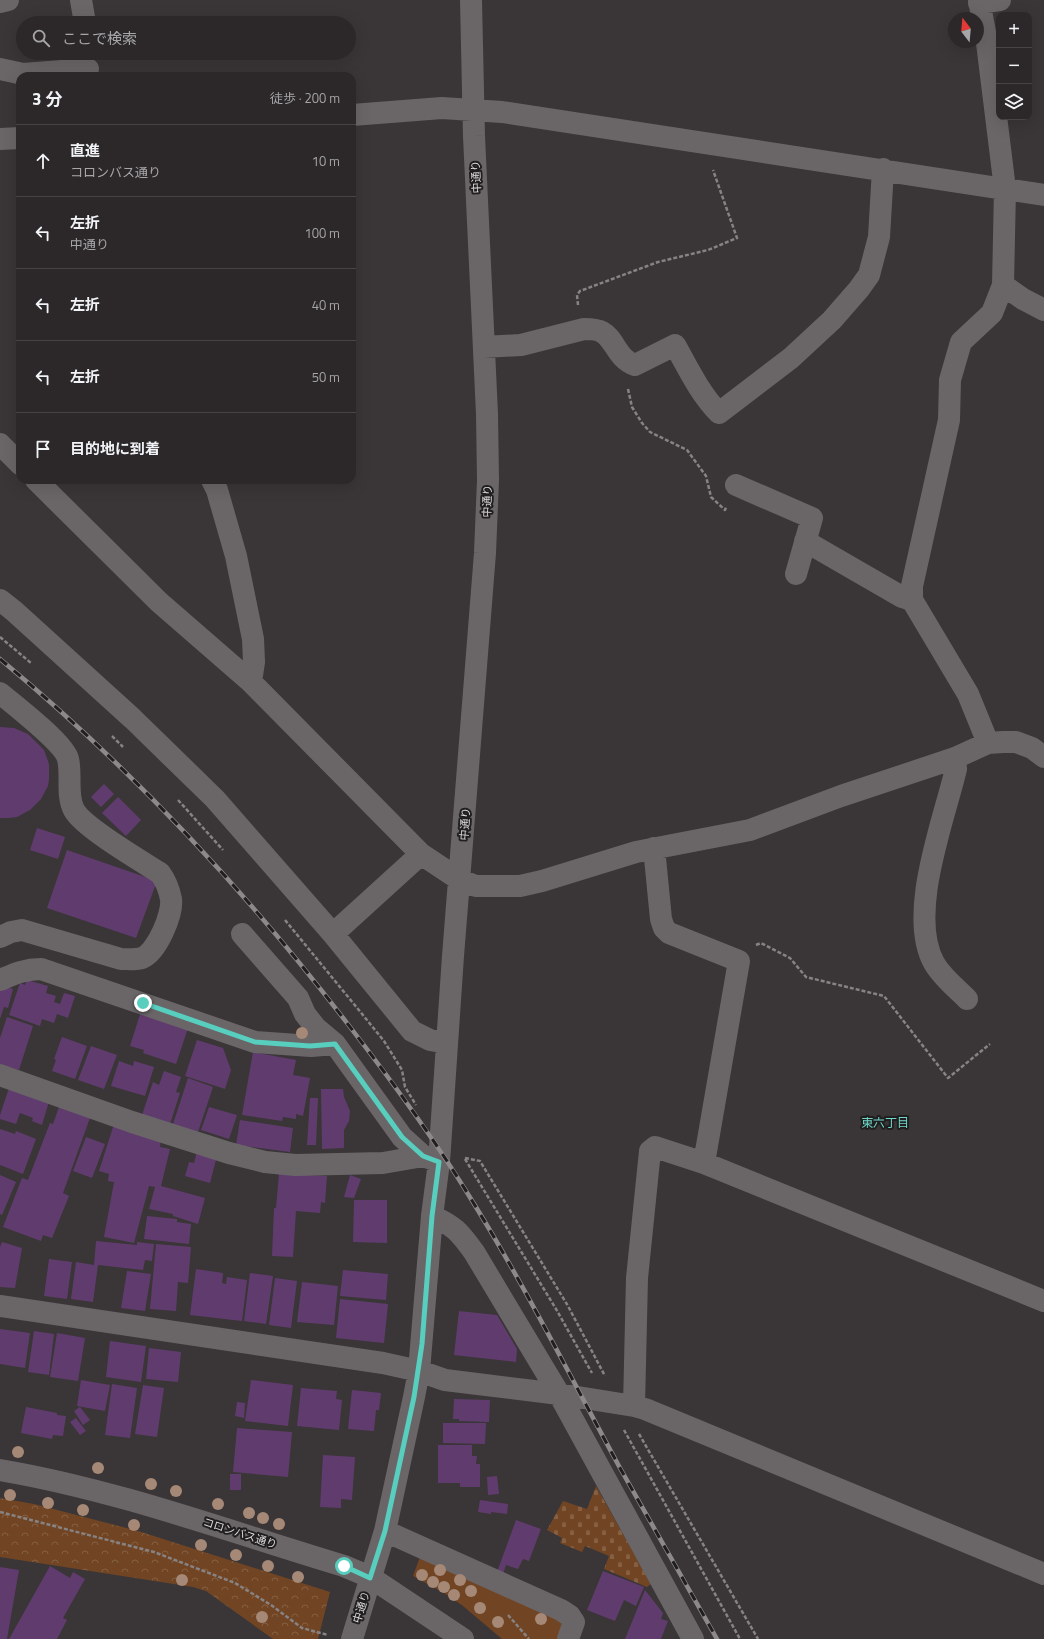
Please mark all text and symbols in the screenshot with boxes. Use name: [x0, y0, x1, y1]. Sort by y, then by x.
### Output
north arrow: [948, 12, 984, 48]
map controls: [996, 12, 1032, 120]
button: +: [996, 12, 1032, 48]
search box: [16, 16, 356, 60]
icon: search: [30, 27, 52, 49]
text: ここで検索: [62, 27, 137, 50]
button: −: [996, 48, 1032, 84]
button: layers: [996, 84, 1032, 120]
text: 3 分: [32, 86, 62, 112]
text: 徒歩 · 200 m: [270, 88, 340, 108]
text: 直進: [70, 139, 100, 162]
icon: ahead: [32, 150, 54, 172]
text: 10 m: [312, 151, 340, 171]
street label: 中通り: [467, 160, 485, 194]
text: コロンバス通り: [70, 162, 161, 182]
text: 左折: [70, 211, 100, 234]
icon: left: [32, 222, 54, 244]
text: 100 m: [304, 223, 340, 243]
text: 中通り: [70, 234, 109, 254]
text: 左折: [70, 293, 100, 316]
icon: left: [32, 294, 54, 316]
text: 40 m: [312, 295, 340, 315]
text: 左折: [70, 365, 100, 388]
icon: left: [32, 366, 54, 388]
text: 50 m: [312, 367, 340, 387]
text: 目的地に到着: [70, 437, 160, 460]
icon: arrive: [32, 438, 54, 460]
street label: 中通り: [478, 484, 496, 518]
street label: 中通り: [456, 807, 474, 841]
route end: [134, 994, 152, 1012]
district label: 東六丁目: [861, 1113, 909, 1132]
street label: コロンバス通り: [201, 1513, 279, 1553]
route start: [335, 1557, 353, 1575]
street label: 中通り: [349, 1589, 373, 1625]

